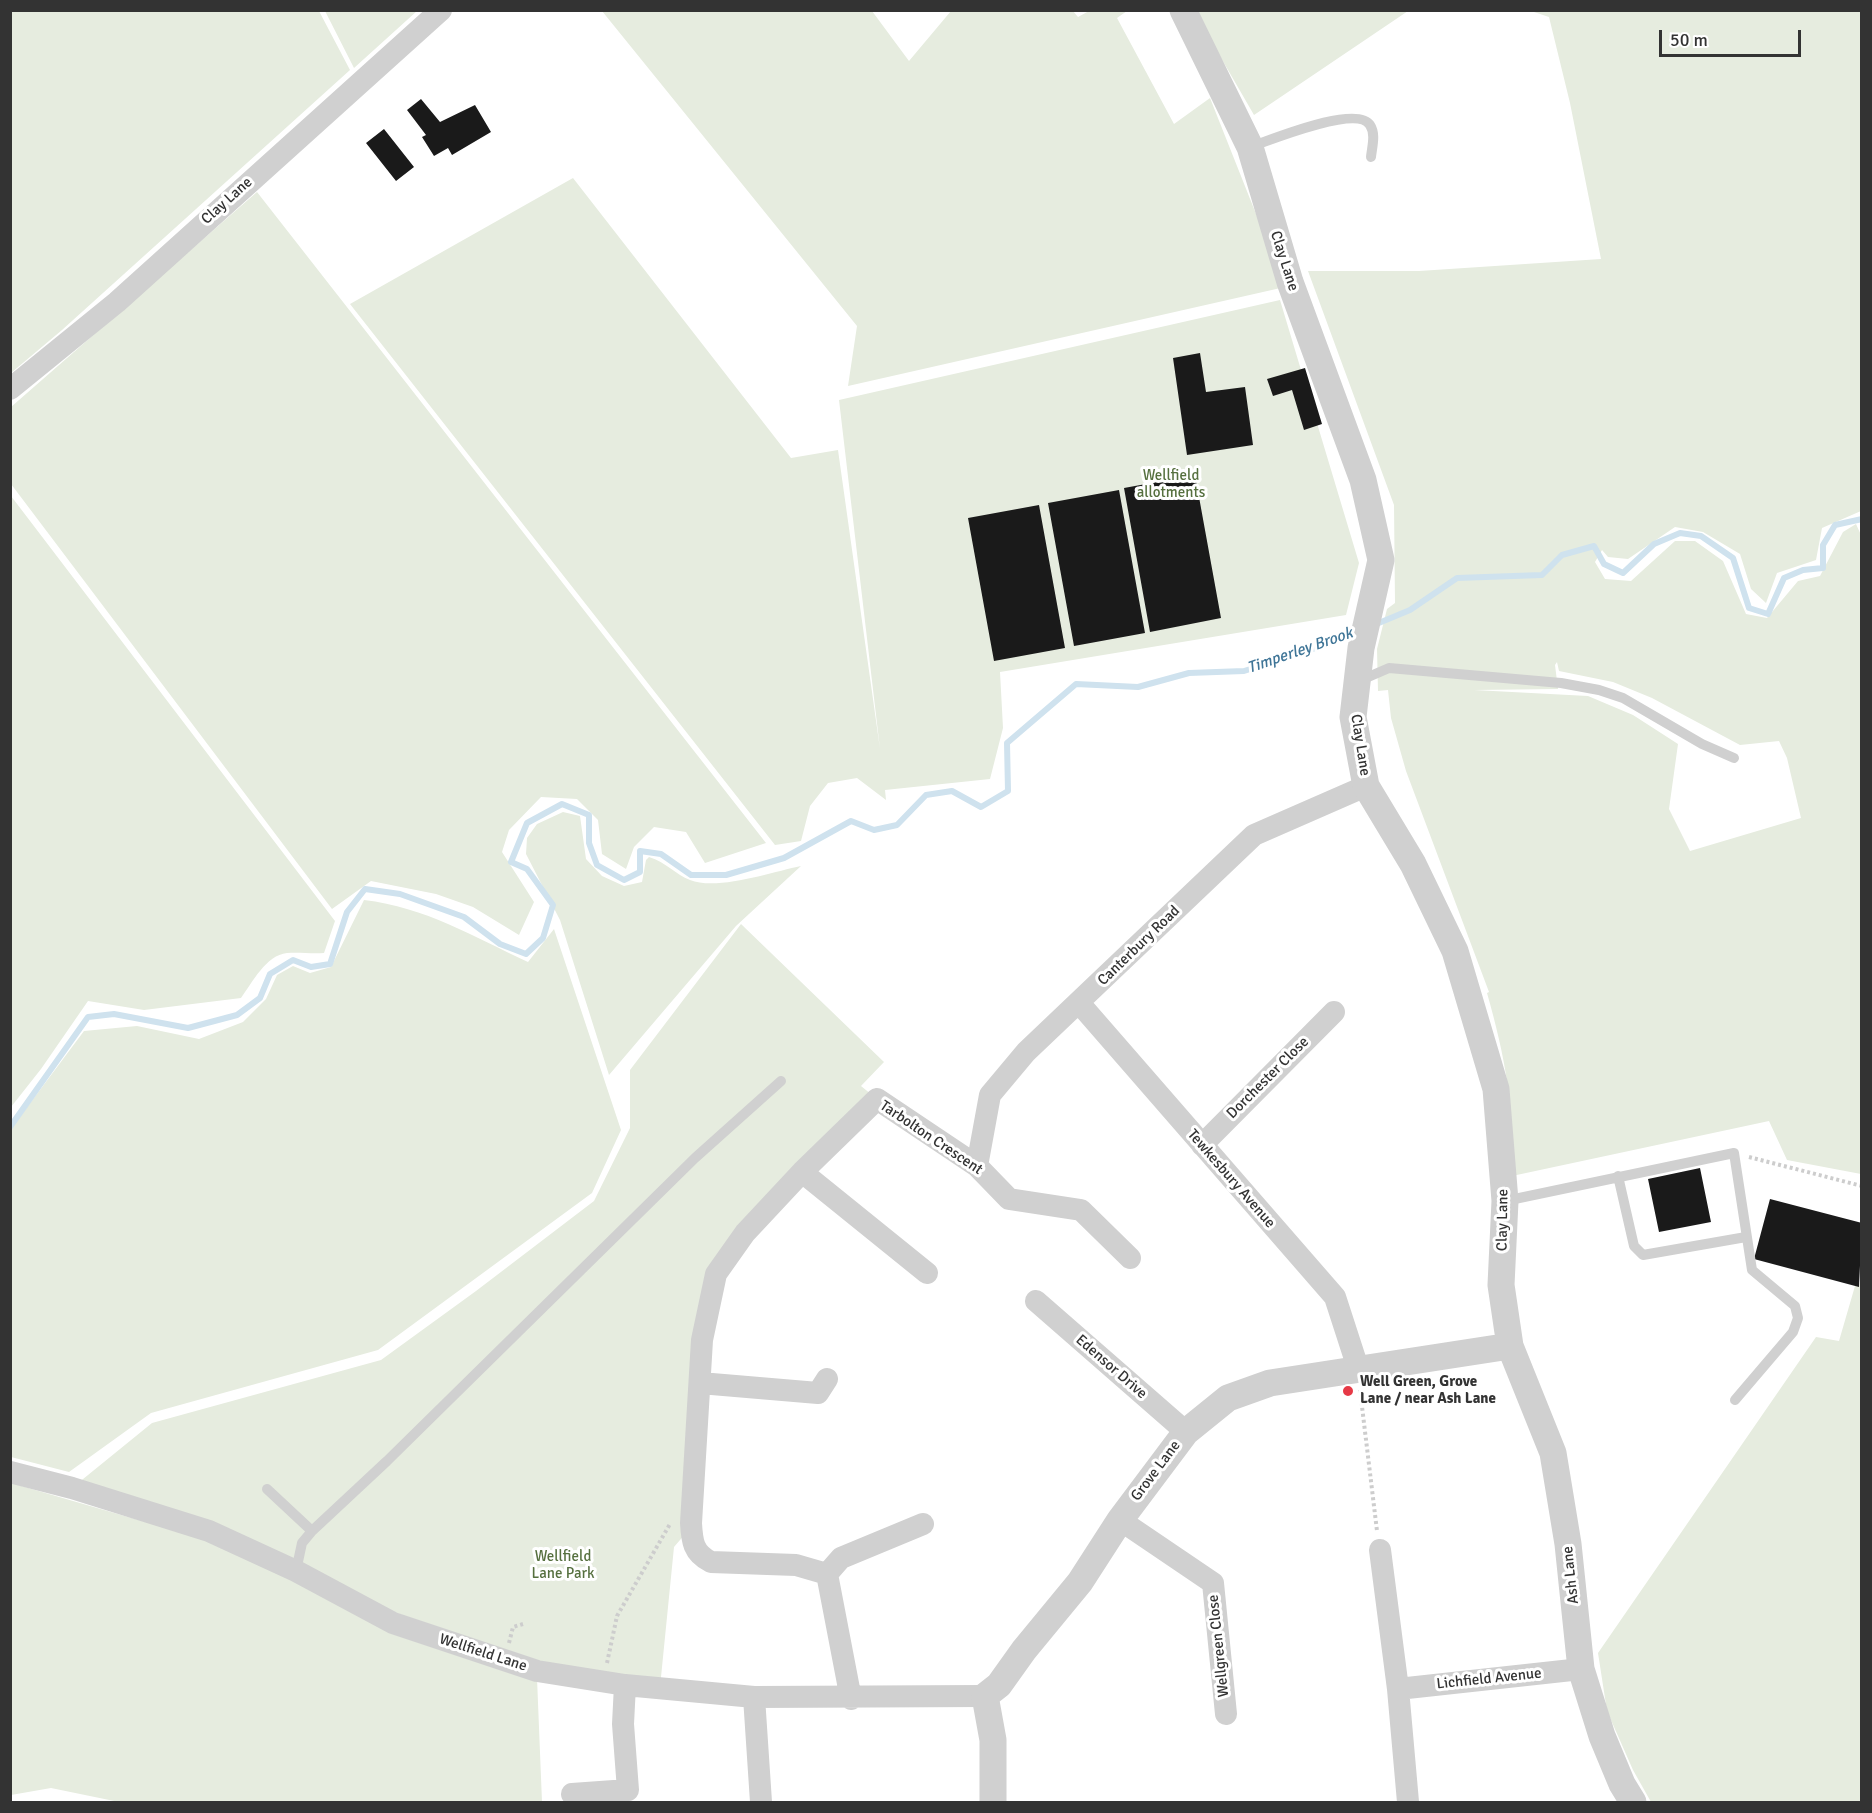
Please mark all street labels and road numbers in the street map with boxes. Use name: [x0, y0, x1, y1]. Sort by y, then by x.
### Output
street label: Clay Lane: [198, 174, 256, 228]
street label: Clay Lane: [1266, 229, 1302, 293]
street label: Clay Lane: [1346, 713, 1374, 777]
street label: Canterbury Road: [1094, 902, 1184, 990]
street label: Dorchester Close: [1223, 1033, 1313, 1123]
street label: Tarbolton Crescent: [876, 1097, 986, 1179]
street label: Tewkesbury Avenue: [1183, 1126, 1279, 1232]
street label: Clay Lane: [1493, 1189, 1513, 1251]
street label: Edensor Drive: [1072, 1331, 1150, 1403]
street label: Grove Lane: [1127, 1437, 1185, 1505]
street label: Ash Lane: [1559, 1545, 1583, 1605]
street label: Wellgreen Close: [1205, 1594, 1233, 1698]
street label: Wellfield Lane: [437, 1630, 529, 1676]
street label: Lichfield Avenue: [1436, 1665, 1542, 1693]

